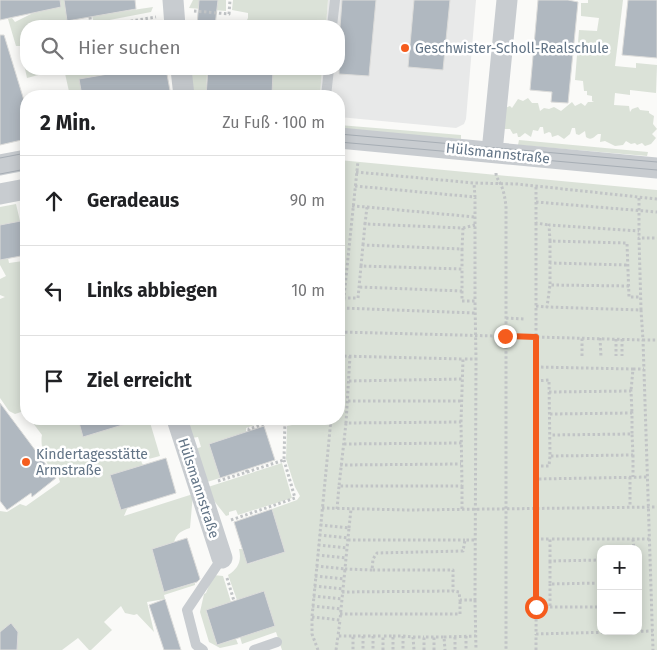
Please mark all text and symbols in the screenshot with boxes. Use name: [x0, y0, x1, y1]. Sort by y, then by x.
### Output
search box: [20, 20, 345, 75]
icon: search: [38, 34, 66, 62]
text: Hier suchen: [78, 36, 181, 59]
place label: Geschwister-Scholl-Realschule: [415, 40, 609, 57]
marker: Geschwister-Scholl-Realschule: [399, 42, 411, 54]
text: 2 Min.: [40, 110, 95, 136]
text: Zu Fuß · 100 m: [222, 113, 325, 132]
street label: Hülsmannstraße: [445, 140, 551, 167]
icon: ahead: [40, 187, 68, 215]
text: Geradeaus: [87, 189, 179, 212]
text: 90 m: [290, 191, 325, 210]
icon: left: [40, 277, 68, 305]
text: Links abbiegen: [87, 279, 218, 302]
text: 10 m: [291, 281, 325, 300]
route end: [494, 325, 517, 348]
icon: arrive: [40, 367, 68, 395]
text: Ziel erreicht: [87, 369, 192, 392]
street label: Hülsmannstraße: [174, 436, 223, 540]
place label: Kindertagesstätte Armstraße: [36, 446, 148, 479]
marker: Kindertagesstätte Armstraße: [20, 456, 32, 468]
map controls: [597, 545, 642, 635]
button: +: [597, 545, 642, 590]
button: −: [597, 590, 642, 635]
route start: [525, 596, 548, 619]

